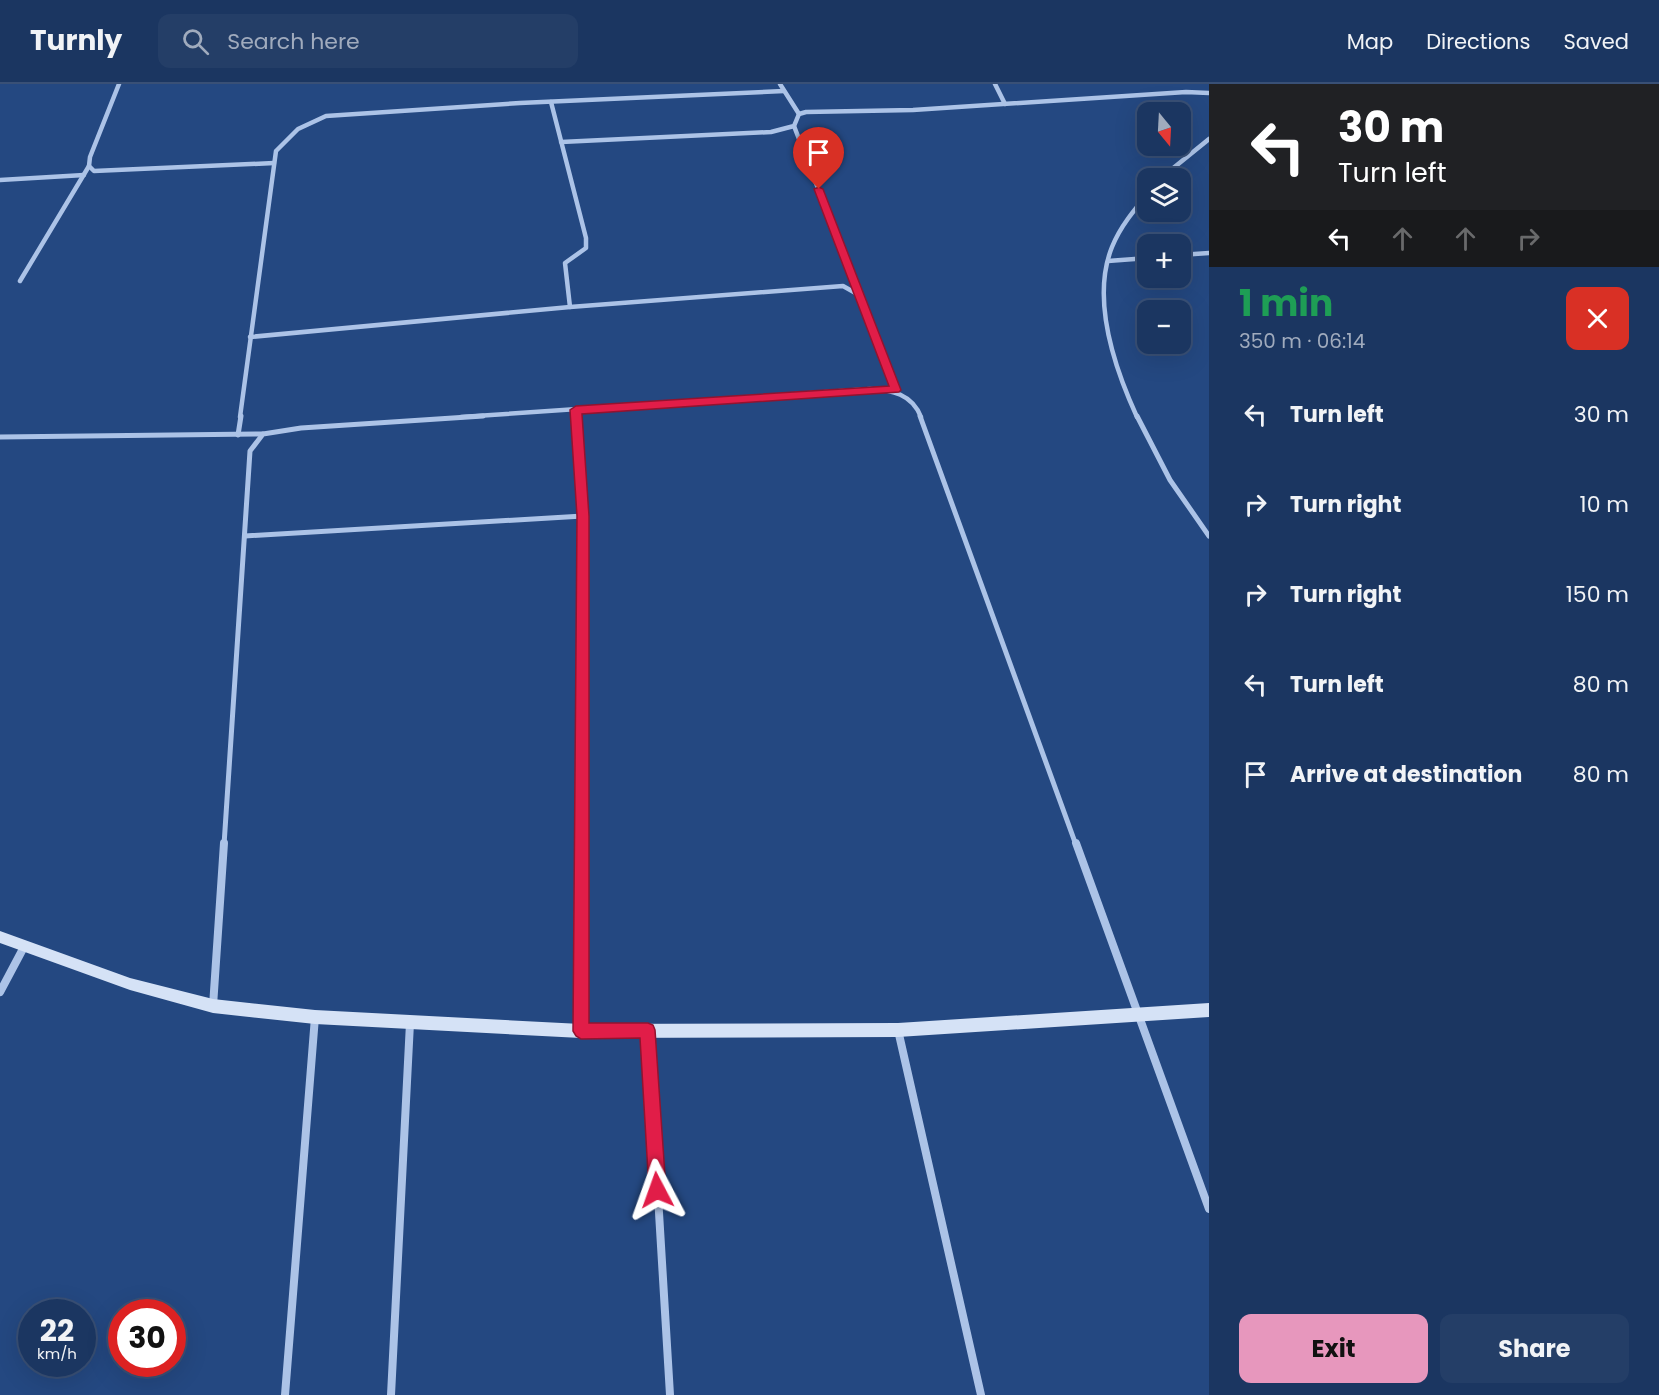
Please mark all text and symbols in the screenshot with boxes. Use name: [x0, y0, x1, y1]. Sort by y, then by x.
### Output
search box: [158, 14, 578, 68]
text: Turnly: [30, 21, 122, 60]
icon: search: [179, 25, 212, 58]
text: Search here: [227, 26, 360, 57]
text: Map: [1347, 27, 1393, 56]
text: Directions: [1426, 27, 1530, 56]
text: Saved: [1563, 27, 1629, 56]
text: 30 m: [1338, 98, 1444, 157]
north arrow: [1137, 102, 1191, 156]
map controls: [1137, 102, 1191, 354]
icon: left: [1239, 108, 1317, 186]
pin: [793, 127, 844, 189]
icon: arrive: [802, 136, 835, 169]
text: Turn left: [1338, 154, 1447, 191]
button: layers: [1137, 168, 1191, 222]
icon: left: [1323, 222, 1356, 255]
icon: ahead: [1386, 222, 1419, 255]
icon: ahead: [1449, 222, 1482, 255]
icon: right: [1512, 222, 1545, 255]
button: +: [1137, 234, 1191, 288]
text: 1 min: [1239, 278, 1333, 329]
button: close: [1566, 287, 1629, 350]
button: −: [1137, 300, 1191, 354]
text: 350 m · 06:14: [1239, 327, 1365, 355]
icon: left: [1239, 398, 1272, 431]
text: Turn left: [1290, 399, 1384, 430]
text: 30 m: [1574, 399, 1629, 430]
icon: right: [1239, 488, 1272, 521]
text: Turn right: [1290, 489, 1401, 520]
text: 10 m: [1580, 489, 1629, 520]
icon: right: [1239, 578, 1272, 611]
text: Turn right: [1290, 579, 1401, 610]
text: 150 m: [1566, 579, 1629, 610]
icon: left: [1239, 668, 1272, 701]
text: Turn left: [1290, 669, 1384, 700]
text: 80 m: [1573, 669, 1629, 700]
icon: arrive: [1239, 758, 1272, 791]
text: Arrive at destination: [1290, 759, 1522, 790]
text: 80 m: [1573, 759, 1629, 790]
position arrow: [625, 1158, 689, 1222]
speed limit sign: 30: [108, 1299, 186, 1377]
text: 22: [40, 1309, 74, 1352]
button: Exit: [1239, 1314, 1428, 1383]
button: Share: [1440, 1314, 1629, 1383]
text: km/h: [37, 1343, 77, 1364]

